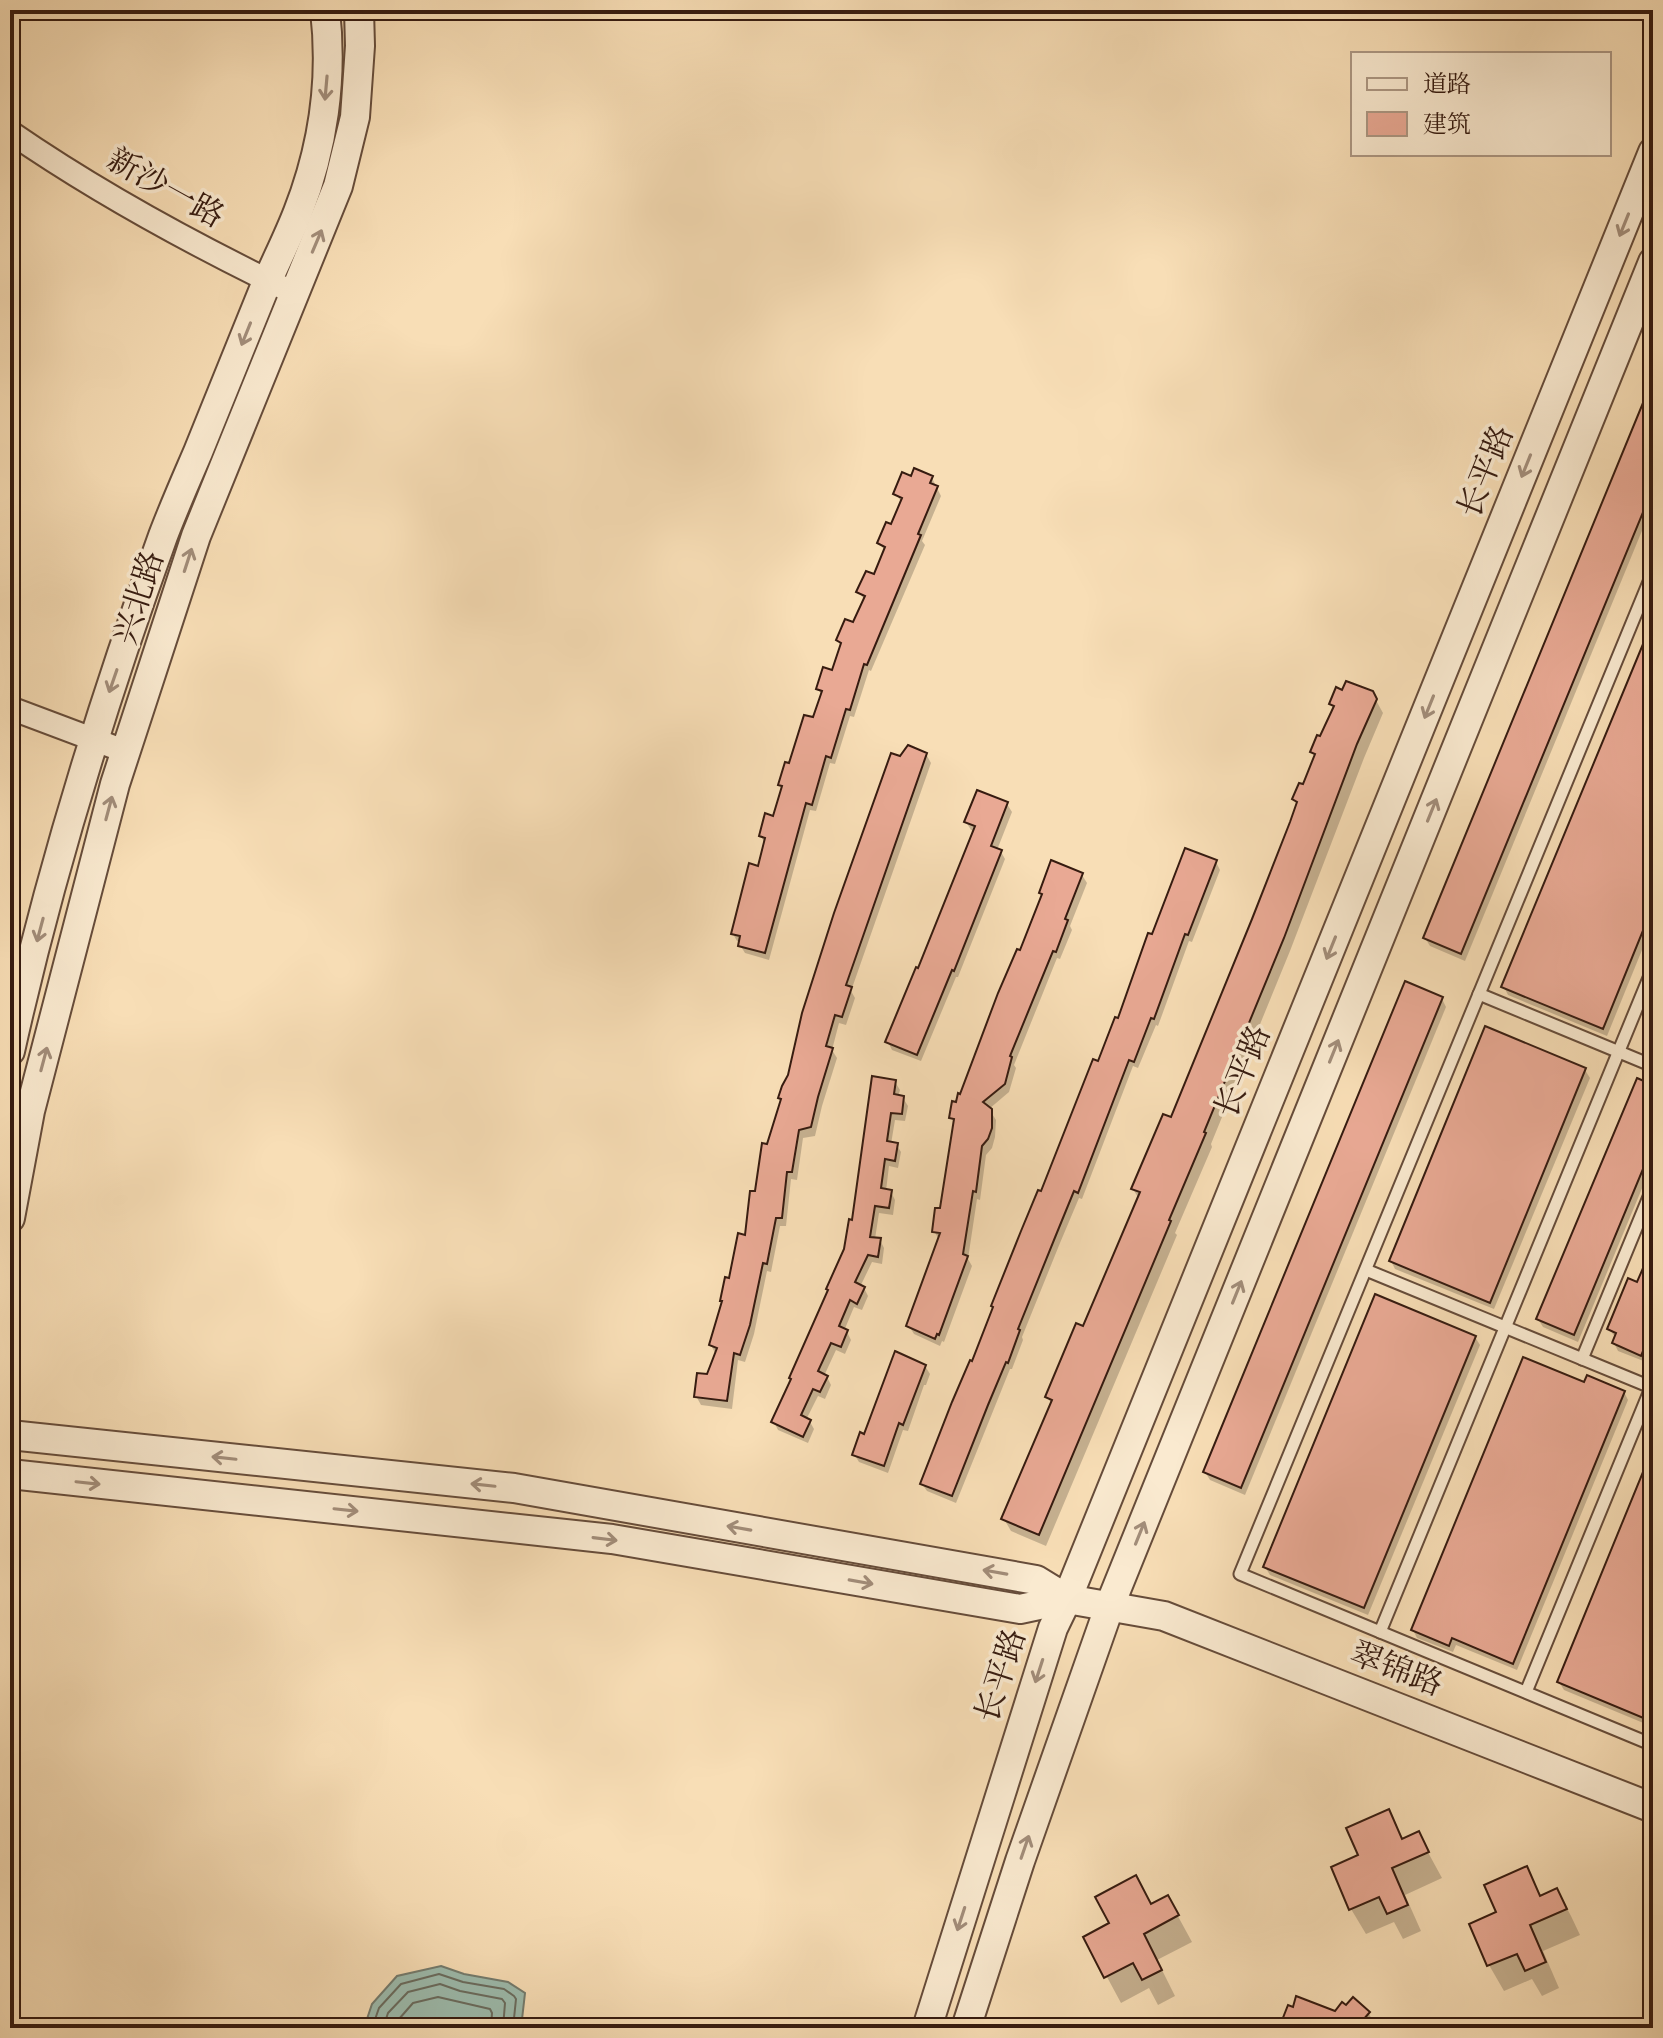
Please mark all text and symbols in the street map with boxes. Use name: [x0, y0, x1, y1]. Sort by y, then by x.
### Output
legend: [1351, 52, 1611, 156]
text: 道路: [1423, 70, 1471, 100]
one-way arrow: [318, 74, 333, 101]
text: 建筑: [1423, 110, 1471, 140]
street label: 新沙一路: [99, 140, 231, 238]
one-way arrow: [1615, 212, 1630, 237]
one-way arrow: [310, 229, 325, 254]
one-way arrow: [238, 321, 252, 346]
street label: 长平路: [1450, 420, 1524, 524]
one-way arrow: [1518, 453, 1532, 478]
street label: 兴北路: [106, 546, 174, 650]
one-way arrow: [182, 548, 196, 573]
one-way arrow: [105, 668, 120, 693]
one-way arrow: [1420, 694, 1435, 719]
one-way arrow: [103, 795, 118, 821]
one-way arrow: [1426, 798, 1440, 823]
one-way arrow: [32, 917, 47, 943]
one-way arrow: [1323, 935, 1337, 960]
street label: 长平路: [1207, 1020, 1281, 1124]
one-way arrow: [1328, 1039, 1343, 1064]
one-way arrow: [37, 1047, 52, 1073]
one-way arrow: [1231, 1280, 1245, 1305]
one-way arrow: [211, 1450, 238, 1465]
one-way arrow: [74, 1475, 100, 1490]
one-way arrow: [470, 1477, 497, 1492]
one-way arrow: [332, 1503, 359, 1518]
one-way arrow: [727, 1519, 752, 1534]
one-way arrow: [1133, 1521, 1148, 1546]
one-way arrow: [591, 1531, 617, 1546]
one-way arrow: [983, 1564, 1008, 1579]
one-way arrow: [848, 1575, 873, 1590]
street label: 长平路: [968, 1624, 1036, 1728]
street label: 翠锦路: [1344, 1634, 1448, 1706]
one-way arrow: [1031, 1658, 1046, 1684]
one-way arrow: [1019, 1836, 1033, 1860]
one-way arrow: [953, 1906, 968, 1932]

